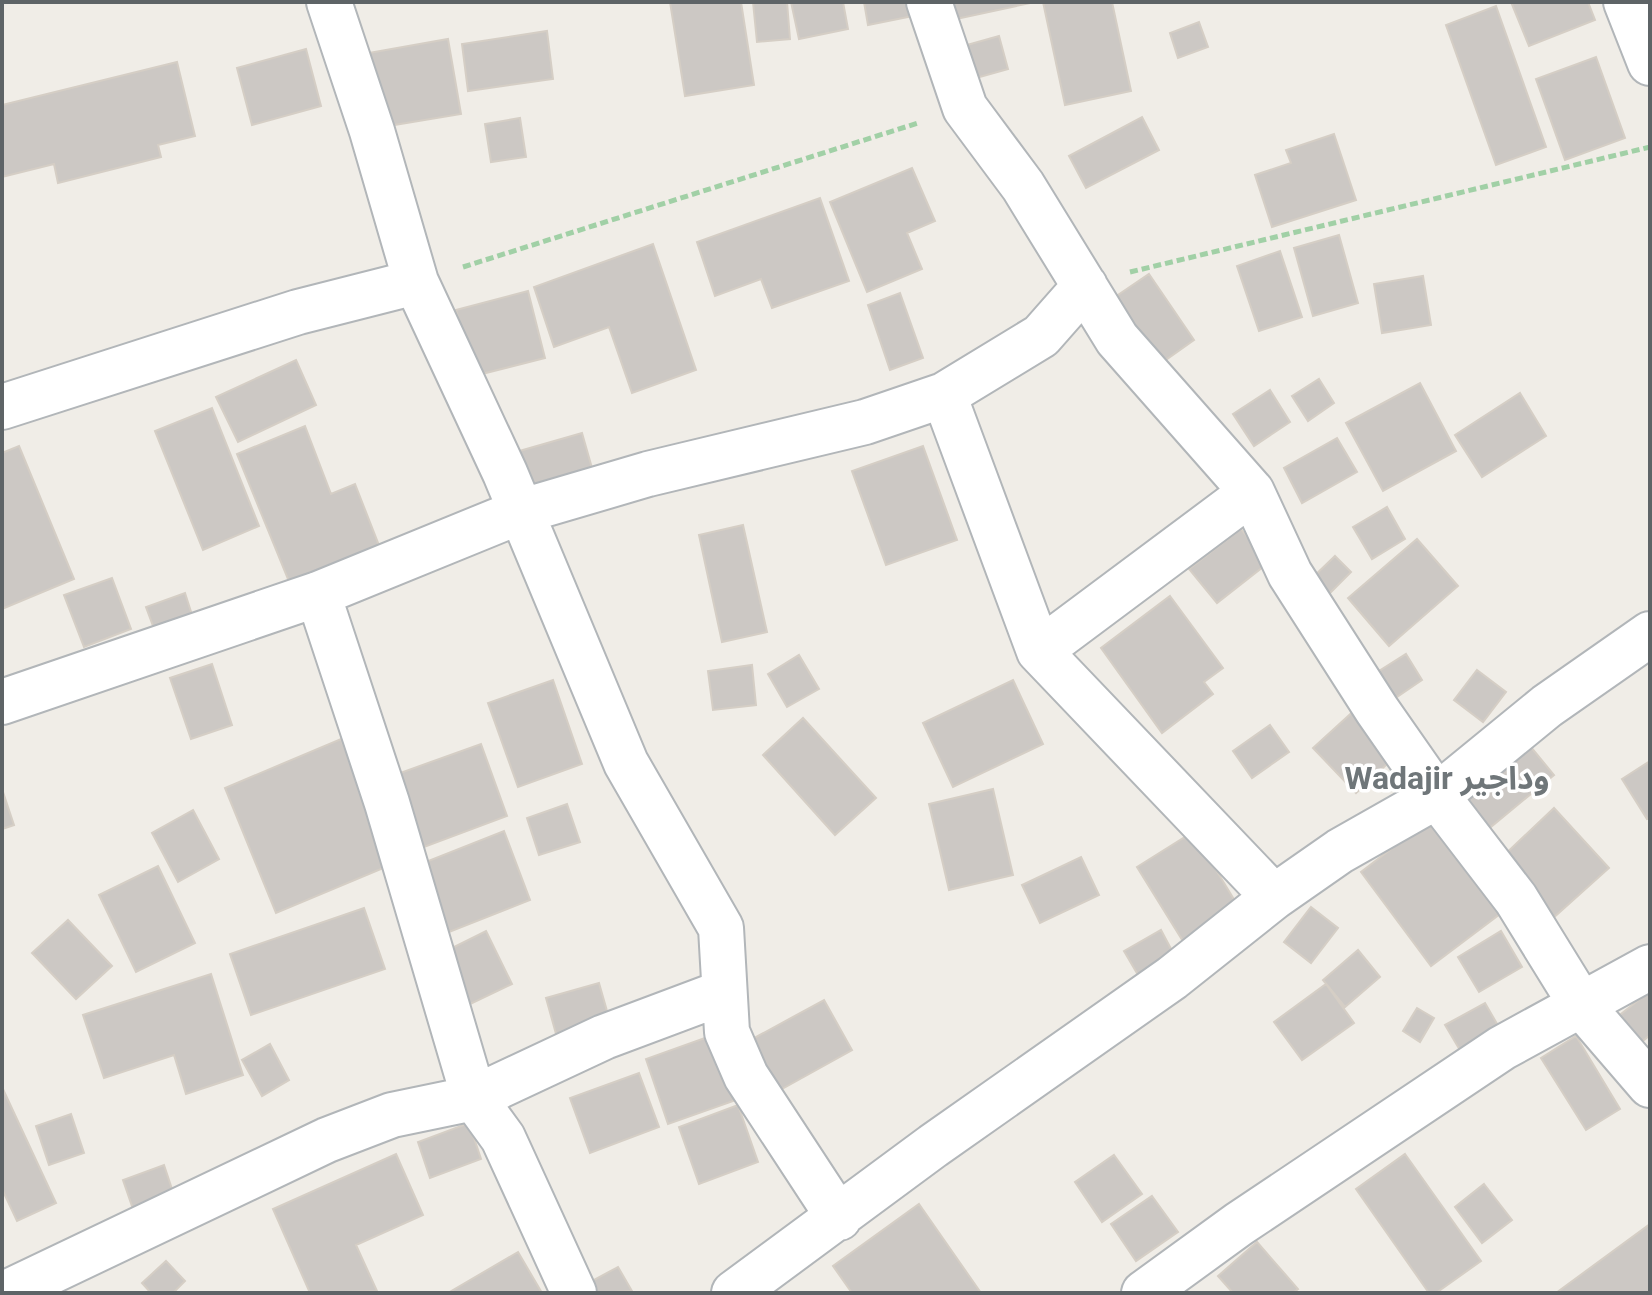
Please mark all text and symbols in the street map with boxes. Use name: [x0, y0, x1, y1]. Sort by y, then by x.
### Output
district label: Wadajir وداجير: [1344, 759, 1550, 797]

